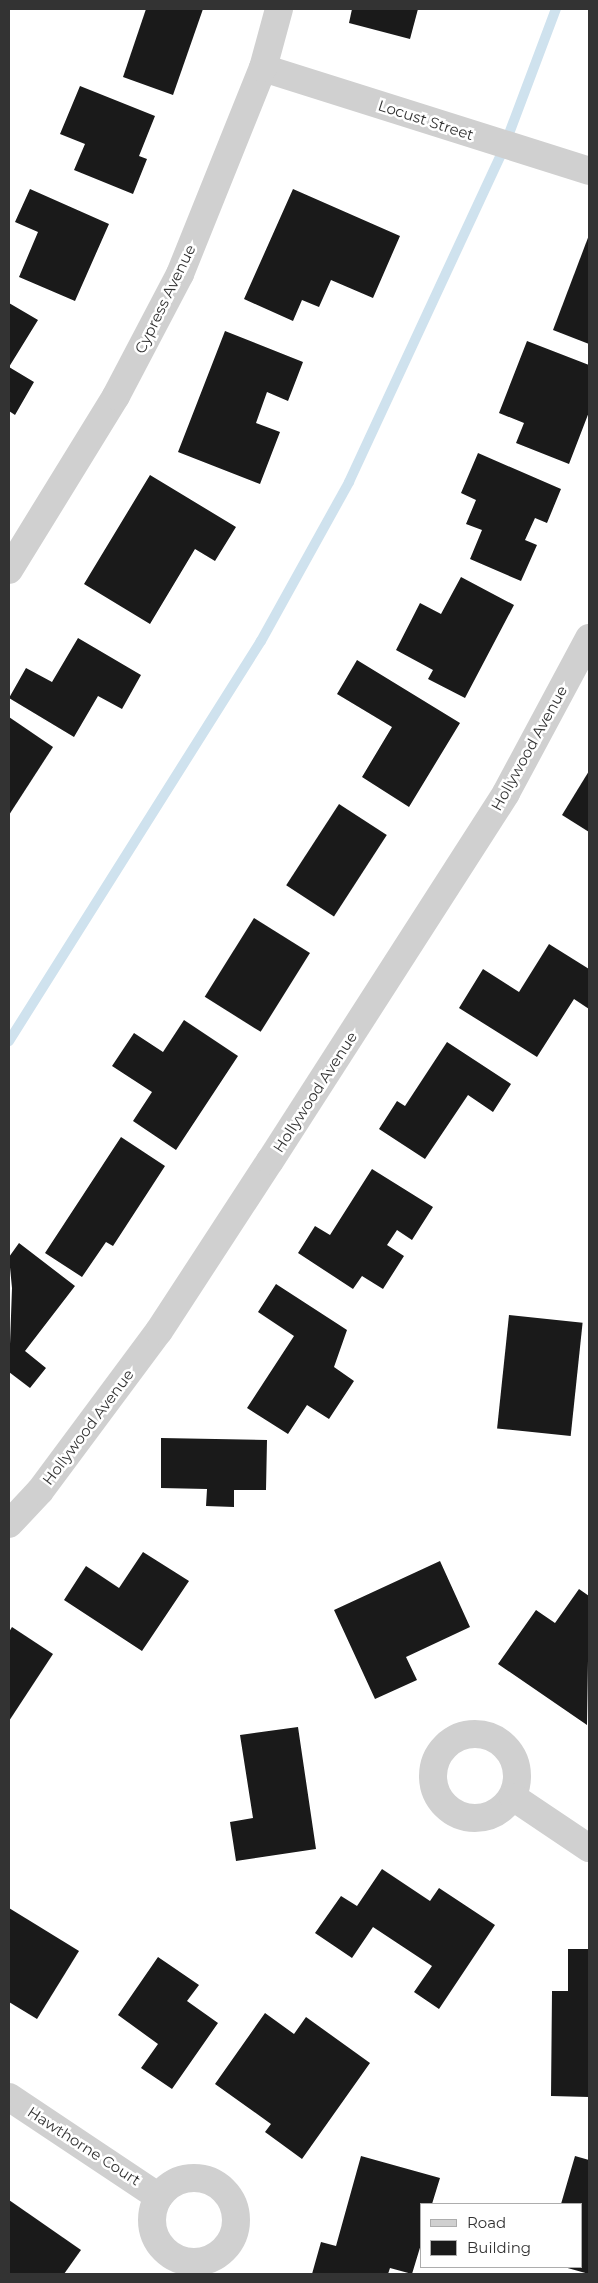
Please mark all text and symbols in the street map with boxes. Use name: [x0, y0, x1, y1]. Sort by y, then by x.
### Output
street label: Locust Street: [376, 96, 476, 144]
street label: Cypress Avenue: [131, 242, 199, 356]
street label: Hollywood Avenue: [487, 682, 571, 814]
street label: Hollywood Avenue: [269, 1028, 361, 1156]
street label: Hollywood Avenue: [39, 1366, 137, 1488]
street label: Hawthorne Court: [24, 2103, 144, 2189]
legend: [420, 2203, 583, 2268]
text: Road: [467, 2213, 506, 2232]
text: Building: [467, 2238, 531, 2257]

